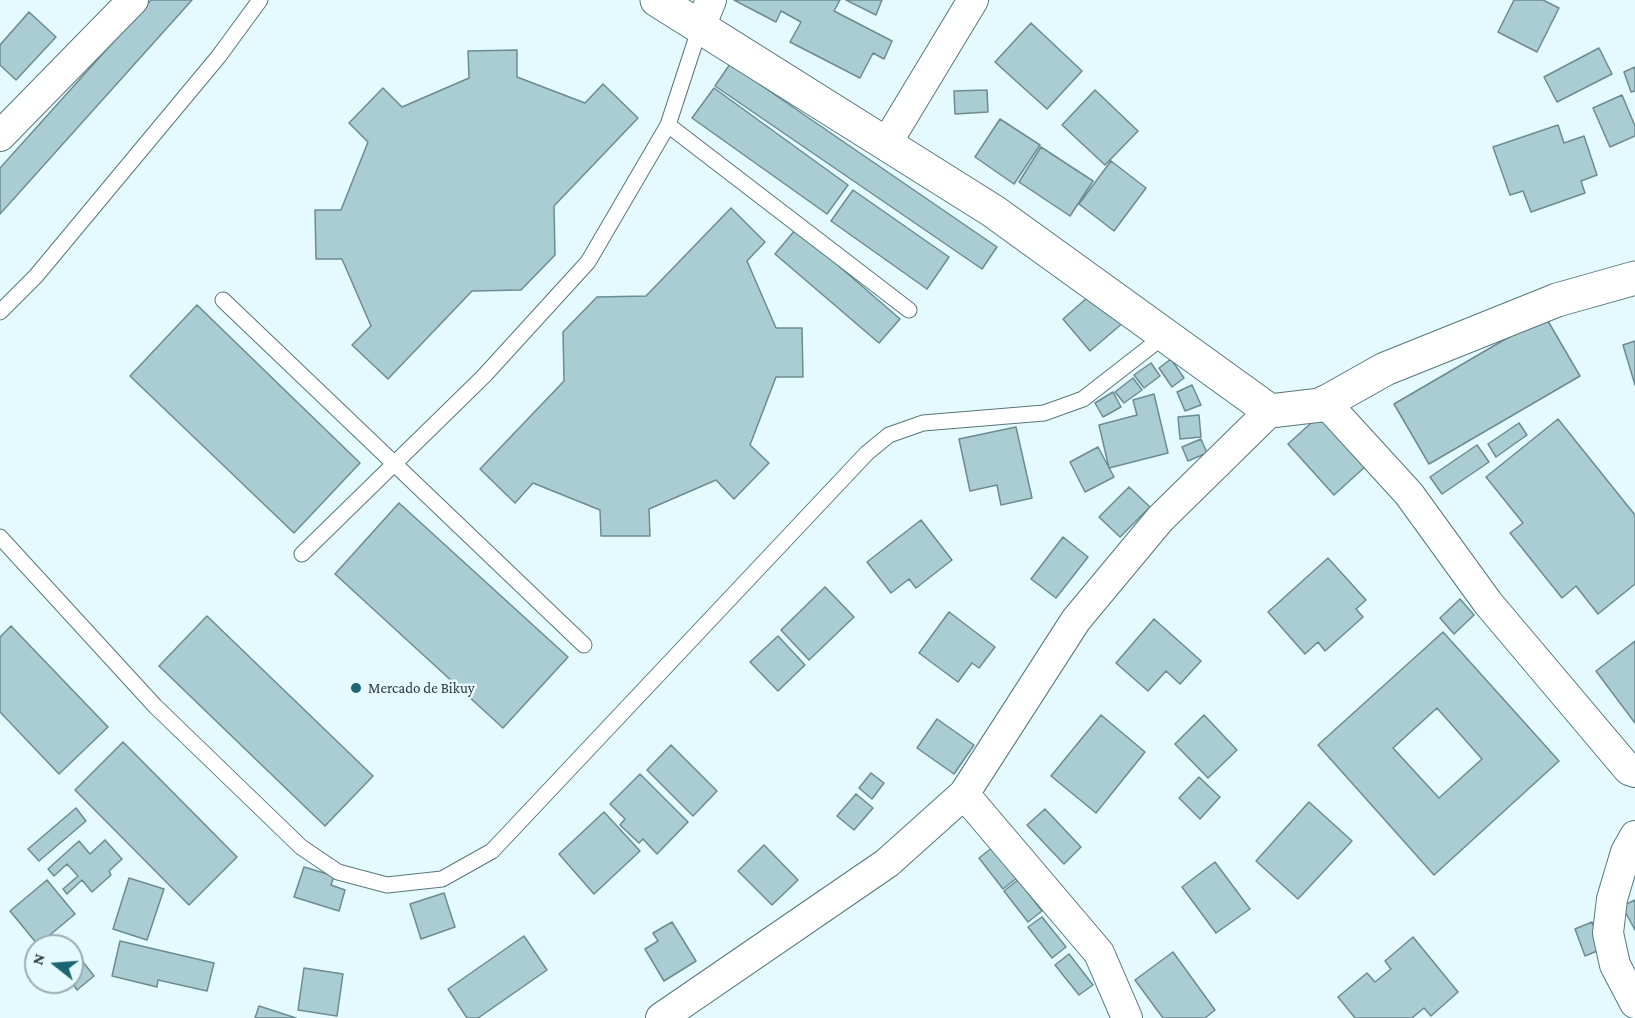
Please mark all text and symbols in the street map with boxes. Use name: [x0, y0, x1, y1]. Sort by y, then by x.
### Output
place label: Mercado de Bikuy: [368, 679, 475, 697]
marker: Mercado de Bikuy: [349, 681, 363, 695]
north arrow: [24, 934, 84, 994]
text: N: [28, 951, 48, 967]

